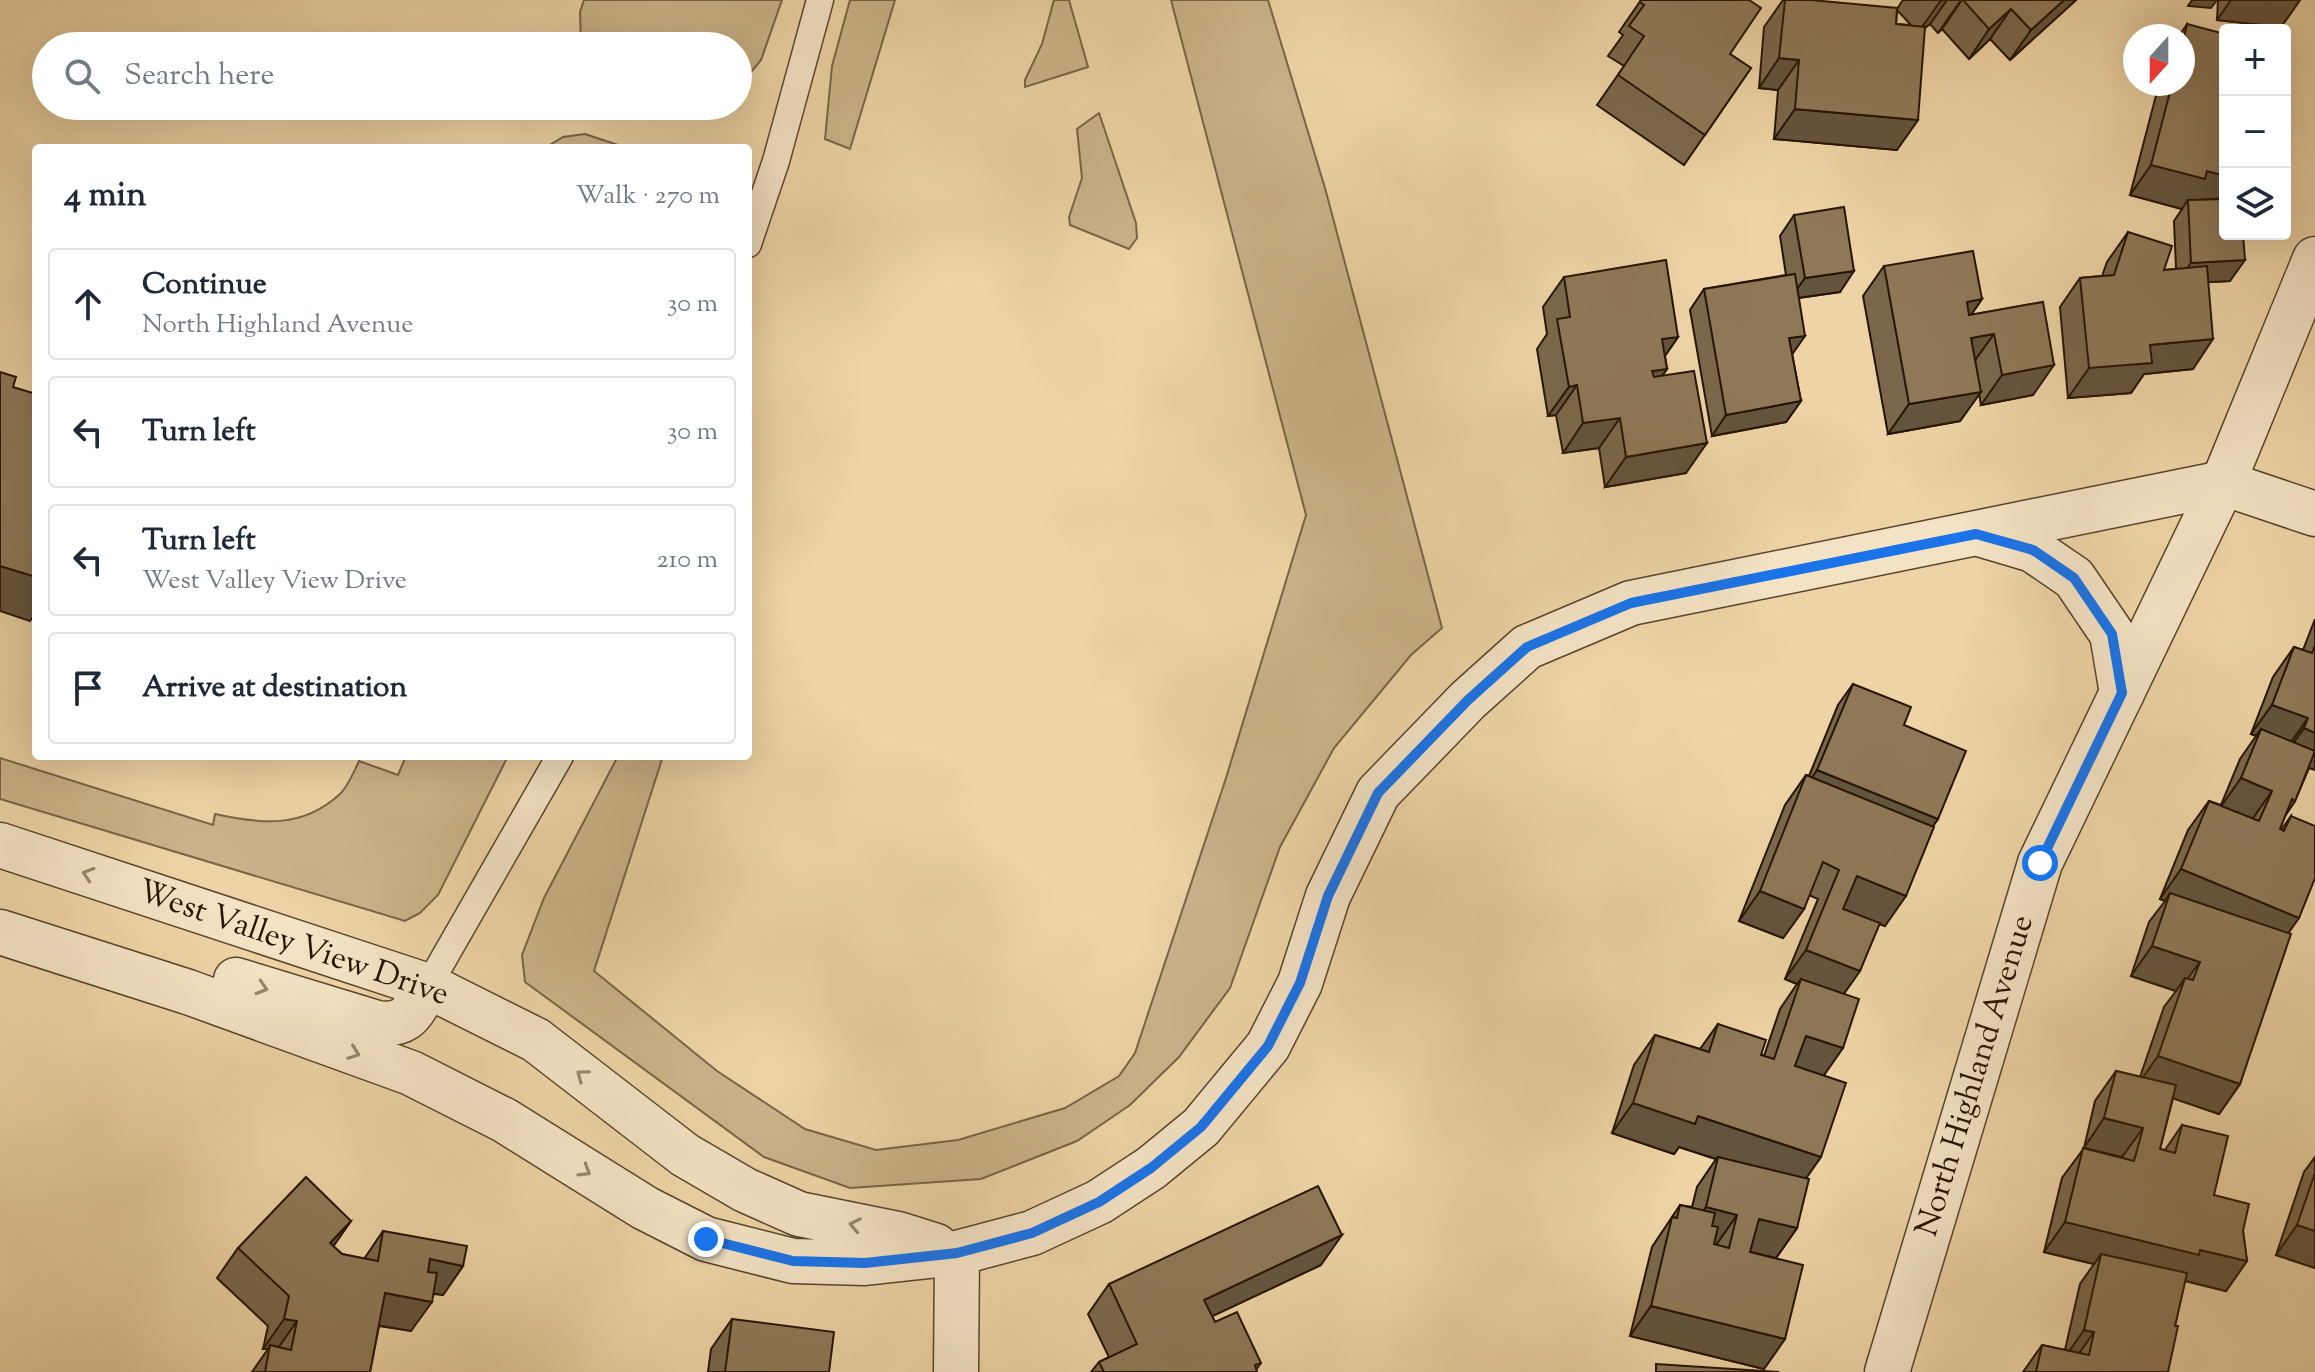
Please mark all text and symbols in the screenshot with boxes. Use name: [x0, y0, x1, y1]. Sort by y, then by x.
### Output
north arrow: [2123, 24, 2195, 96]
map controls: [2219, 24, 2291, 240]
button: +: [2219, 24, 2291, 96]
search box: [32, 32, 752, 120]
icon: search: [60, 54, 104, 98]
text: Search here: [124, 55, 274, 98]
button: −: [2219, 96, 2291, 168]
button: layers: [2219, 168, 2291, 240]
text: 4 min: [64, 172, 146, 221]
text: Walk · 270 m: [576, 178, 720, 215]
text: Continue: [142, 264, 267, 307]
icon: ahead: [66, 282, 110, 326]
text: 30 m: [667, 286, 718, 323]
text: North Highland Avenue: [142, 307, 413, 344]
icon: left: [66, 410, 110, 454]
text: Turn left: [142, 411, 256, 454]
text: 30 m: [667, 414, 718, 451]
text: Turn left: [142, 520, 256, 563]
icon: left: [66, 538, 110, 582]
text: 210 m: [656, 542, 718, 579]
text: West Valley View Drive: [142, 563, 407, 600]
icon: arrive: [66, 666, 110, 710]
text: Arrive at destination: [142, 667, 407, 710]
route start: [2022, 845, 2058, 881]
one-way arrow: [82, 867, 96, 883]
street label: West Valley View Drive: [131, 869, 455, 1019]
street label: North Highland Avenue: [1905, 910, 2047, 1242]
one-way arrow: [255, 979, 269, 995]
one-way arrow: [346, 1043, 360, 1059]
one-way arrow: [576, 1071, 591, 1085]
one-way arrow: [576, 1161, 591, 1177]
one-way arrow: [848, 1218, 862, 1235]
route end: [688, 1221, 724, 1257]

